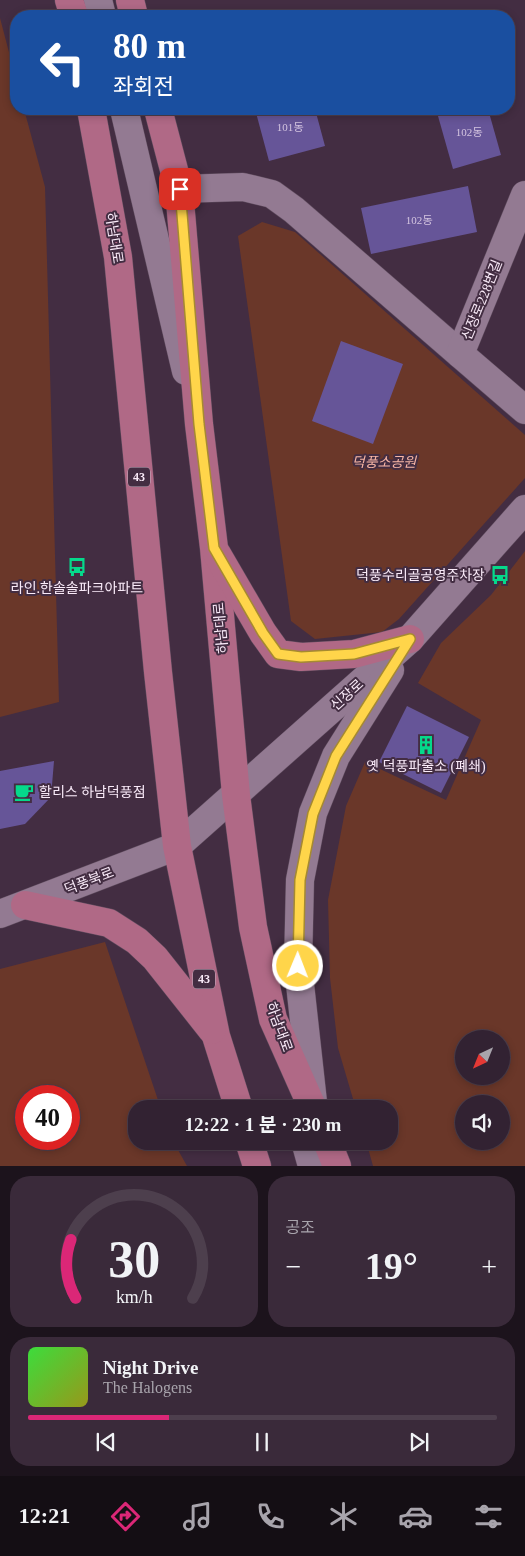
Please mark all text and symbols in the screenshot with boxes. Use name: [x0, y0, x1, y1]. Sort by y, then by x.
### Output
text: 80 m: [113, 27, 186, 66]
icon: left: [30, 30, 95, 95]
text: 좌회전: [113, 74, 174, 99]
house number: 101동: [277, 121, 303, 133]
house number: 102동: [456, 126, 482, 138]
pin: [159, 168, 201, 210]
icon: arrive: [166, 175, 194, 203]
street label: 하남대로: [103, 211, 125, 265]
house number: 102동: [406, 214, 432, 226]
street label: 신장로228번길: [459, 258, 505, 342]
park label: 덕풍소공원: [352, 455, 417, 470]
road number: 43: [128, 468, 150, 487]
bus stop icon: 라인.한솔솔파크아파트: [66, 556, 88, 578]
bus stop icon: 덕풍수리골공영주차장: [489, 564, 511, 586]
place label: 덕풍수리골공영주차장: [356, 568, 485, 583]
place label: 라인.한솔솔파크아파트: [11, 581, 143, 596]
street label: 하남대로: [211, 602, 231, 654]
street label: 신장로: [328, 676, 366, 714]
building icon: 옛 덕풍파출소 (폐쇄): [415, 734, 437, 756]
place label: 옛 덕풍파출소 (폐쇄): [366, 759, 486, 775]
cafe icon: 할리스 하남덕풍점: [13, 781, 35, 803]
place label: 할리스 하남덕풍점: [39, 784, 146, 800]
street label: 덕풍북로: [62, 865, 116, 897]
position arrow: [271, 939, 323, 991]
road number: 43: [193, 970, 215, 989]
street label: 하남대로: [263, 1000, 295, 1054]
north arrow: [455, 1030, 510, 1085]
map controls: [455, 1030, 510, 1150]
speed limit sign: 40: [15, 1085, 80, 1150]
button: sound: [455, 1095, 510, 1150]
text: 12:22 · 1 분 · 230 m: [185, 1114, 341, 1135]
text: 공조: [286, 1219, 315, 1236]
text: 30: [108, 1231, 160, 1288]
text: 19°: [365, 1245, 418, 1287]
text: −: [286, 1251, 301, 1282]
text: +: [481, 1251, 497, 1282]
text: km/h: [115, 1287, 152, 1307]
text: Night Drive: [103, 1357, 199, 1378]
text: The Halogens: [103, 1379, 192, 1396]
icon: previous: [92, 1428, 120, 1456]
icon: pause: [248, 1428, 276, 1456]
icon: next: [405, 1428, 433, 1456]
icon: directions: [108, 1499, 143, 1534]
icon: music: [180, 1499, 215, 1534]
icon: phone: [253, 1499, 288, 1534]
icon: climate: [326, 1499, 361, 1534]
icon: car: [398, 1499, 433, 1534]
icon: filters: [471, 1499, 506, 1534]
text: 12:21: [19, 1503, 70, 1528]

